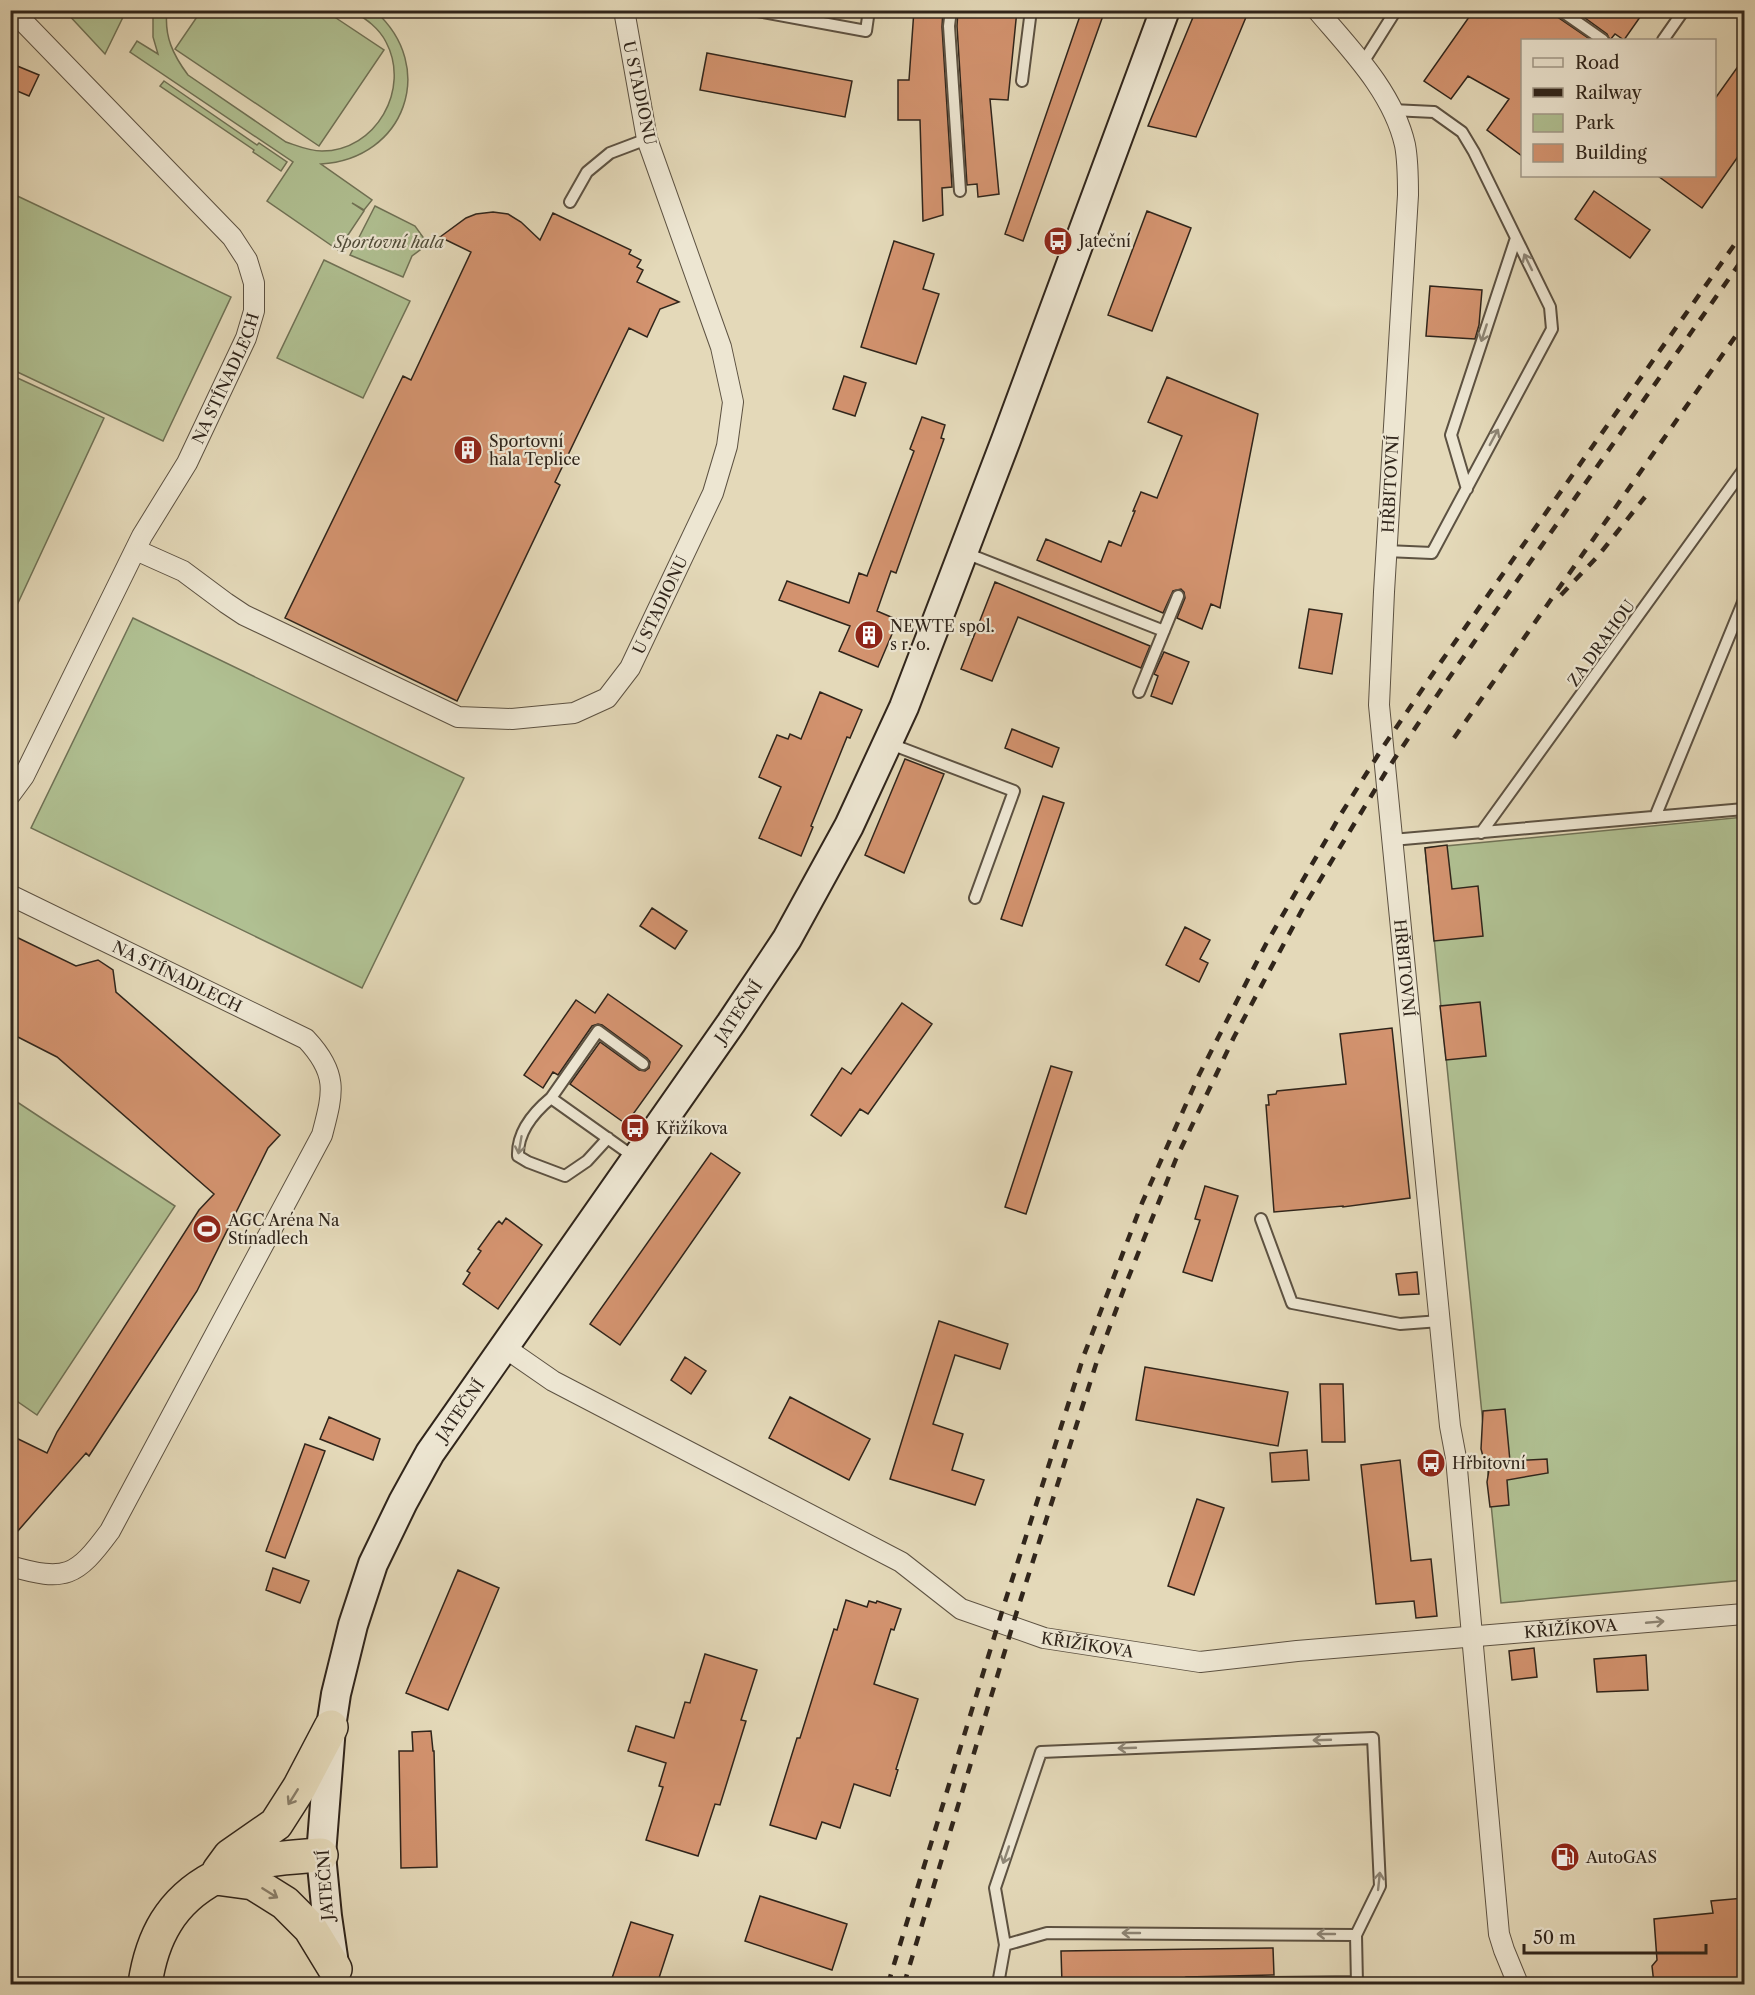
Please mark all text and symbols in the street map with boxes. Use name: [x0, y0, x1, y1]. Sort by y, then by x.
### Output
street label: U STADIONU: [619, 39, 661, 147]
legend: [1521, 39, 1716, 177]
text: Road: [1575, 52, 1620, 74]
text: Railway: [1575, 82, 1643, 104]
text: Park: [1575, 112, 1616, 134]
text: Building: [1575, 142, 1647, 164]
bus stop icon: Jateční: [1042, 225, 1074, 257]
place label: Jateční: [1076, 231, 1131, 251]
park label: Sportovní hala: [333, 232, 444, 252]
one-way arrow: [1522, 253, 1534, 271]
street label: NA STÍNADLECH: [188, 310, 263, 447]
one-way arrow: [1478, 323, 1489, 342]
one-way arrow: [1489, 429, 1500, 447]
place label: Sportovní hala Teplice: [489, 431, 581, 469]
building icon: Sportovní hala Teplice: [452, 434, 484, 466]
street label: HŘBITOVNÍ: [1376, 434, 1403, 533]
street label: U STADIONU: [628, 553, 692, 657]
street label: ZA DRAHOU: [1563, 596, 1639, 690]
place label: NEWTE spol. s r. o.: [890, 616, 995, 654]
building icon: NEWTE spol. s r. o.: [853, 619, 885, 651]
street label: HŘBITOVNÍ: [1390, 918, 1420, 1018]
street label: NA STÍNADLECH: [109, 936, 245, 1016]
street label: JATEČNÍ: [708, 977, 766, 1049]
bus stop icon: Křižíkova: [619, 1112, 651, 1144]
place label: Křižíkova: [656, 1118, 728, 1138]
one-way arrow: [514, 1135, 525, 1154]
place label: AGC Aréna Na Stínadlech: [227, 1210, 340, 1248]
sports icon: AGC Aréna Na Stínadlech: [191, 1213, 223, 1245]
street label: JATEČNÍ: [430, 1375, 489, 1447]
bus stop icon: Hřbitovní: [1415, 1447, 1447, 1479]
place label: Hřbitovní: [1452, 1453, 1526, 1473]
street label: KŘIŽÍKOVA: [1523, 1614, 1619, 1642]
one-way arrow: [1645, 1616, 1664, 1627]
street label: KŘIŽÍKOVA: [1040, 1628, 1136, 1662]
one-way arrow: [1312, 1735, 1332, 1746]
one-way arrow: [1117, 1743, 1137, 1754]
one-way arrow: [287, 1788, 299, 1805]
fuel station icon: AutoGAS: [1549, 1841, 1581, 1873]
one-way arrow: [1000, 1845, 1011, 1864]
place label: AutoGAS: [1585, 1847, 1657, 1867]
street label: JATEČNÍ: [312, 1849, 338, 1924]
one-way arrow: [1374, 1872, 1385, 1892]
one-way arrow: [261, 1886, 278, 1899]
scale bar: [1524, 1917, 1706, 1955]
text: 50 m: [1533, 1927, 1576, 1949]
one-way arrow: [1122, 1928, 1142, 1939]
one-way arrow: [1317, 1928, 1337, 1940]

